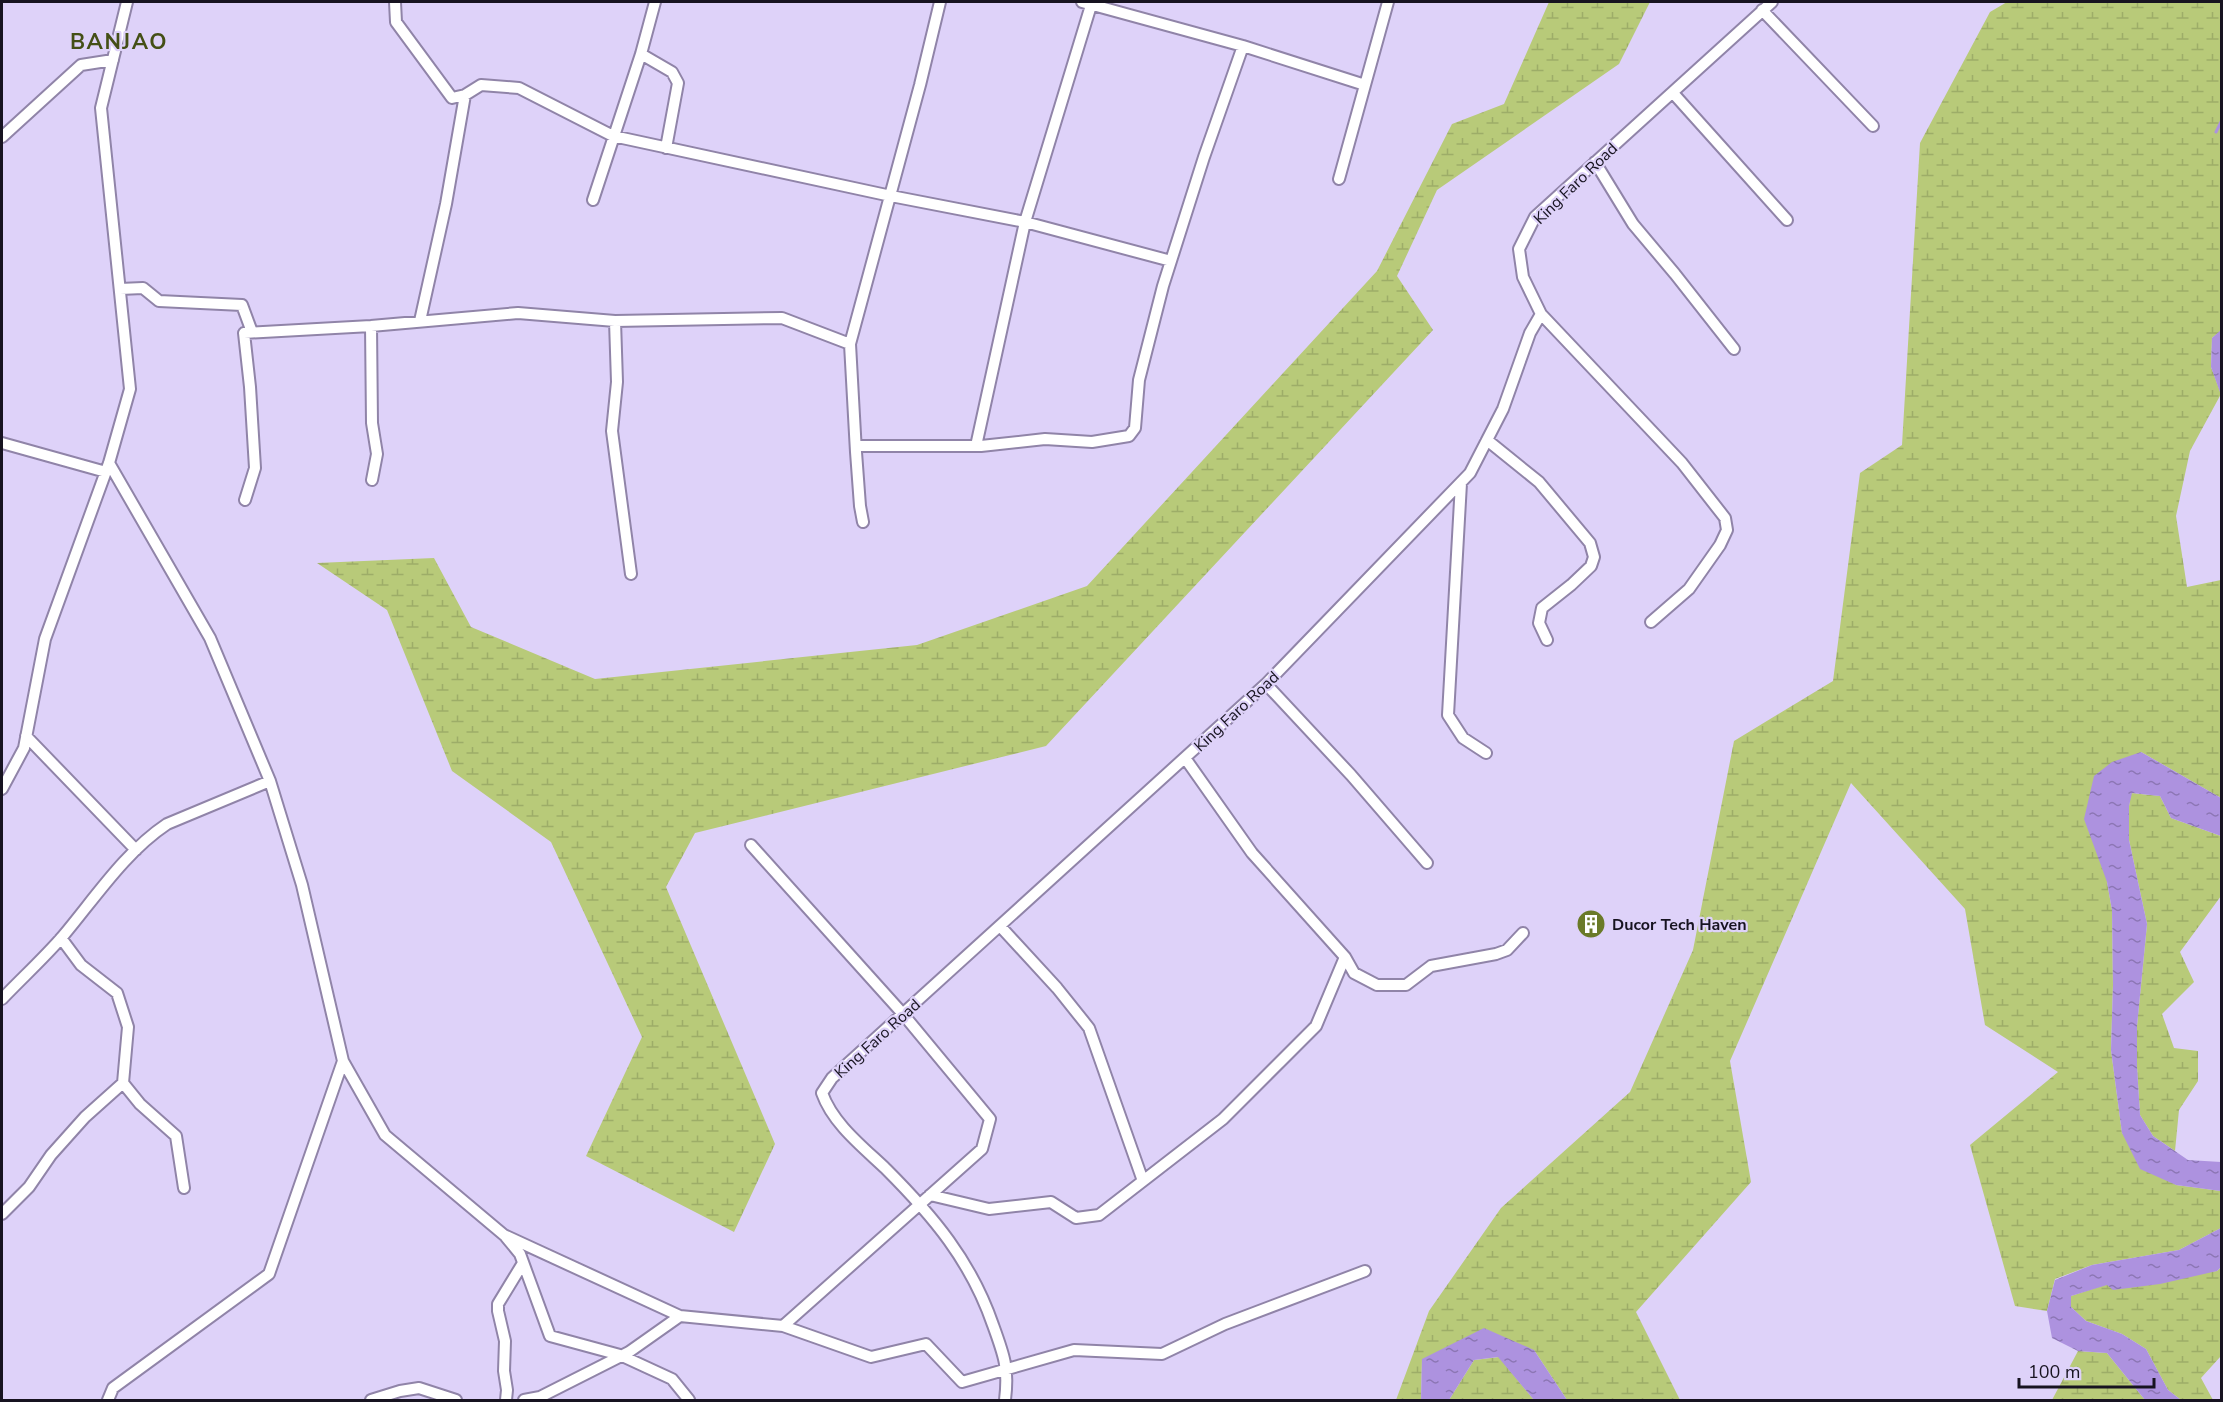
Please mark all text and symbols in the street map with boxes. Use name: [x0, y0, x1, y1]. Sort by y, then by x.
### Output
district label: BANJAO: [70, 27, 168, 57]
street label: King Faro Road: [1529, 138, 1623, 230]
street label: King Faro Road: [1189, 666, 1284, 757]
building icon: Ducor Tech Haven: [1575, 908, 1607, 940]
place label: Ducor Tech Haven: [1612, 914, 1747, 936]
street label: King Faro Road: [830, 994, 926, 1083]
scale bar: [2019, 1351, 2154, 1389]
text: 100 m: [2028, 1360, 2080, 1384]

